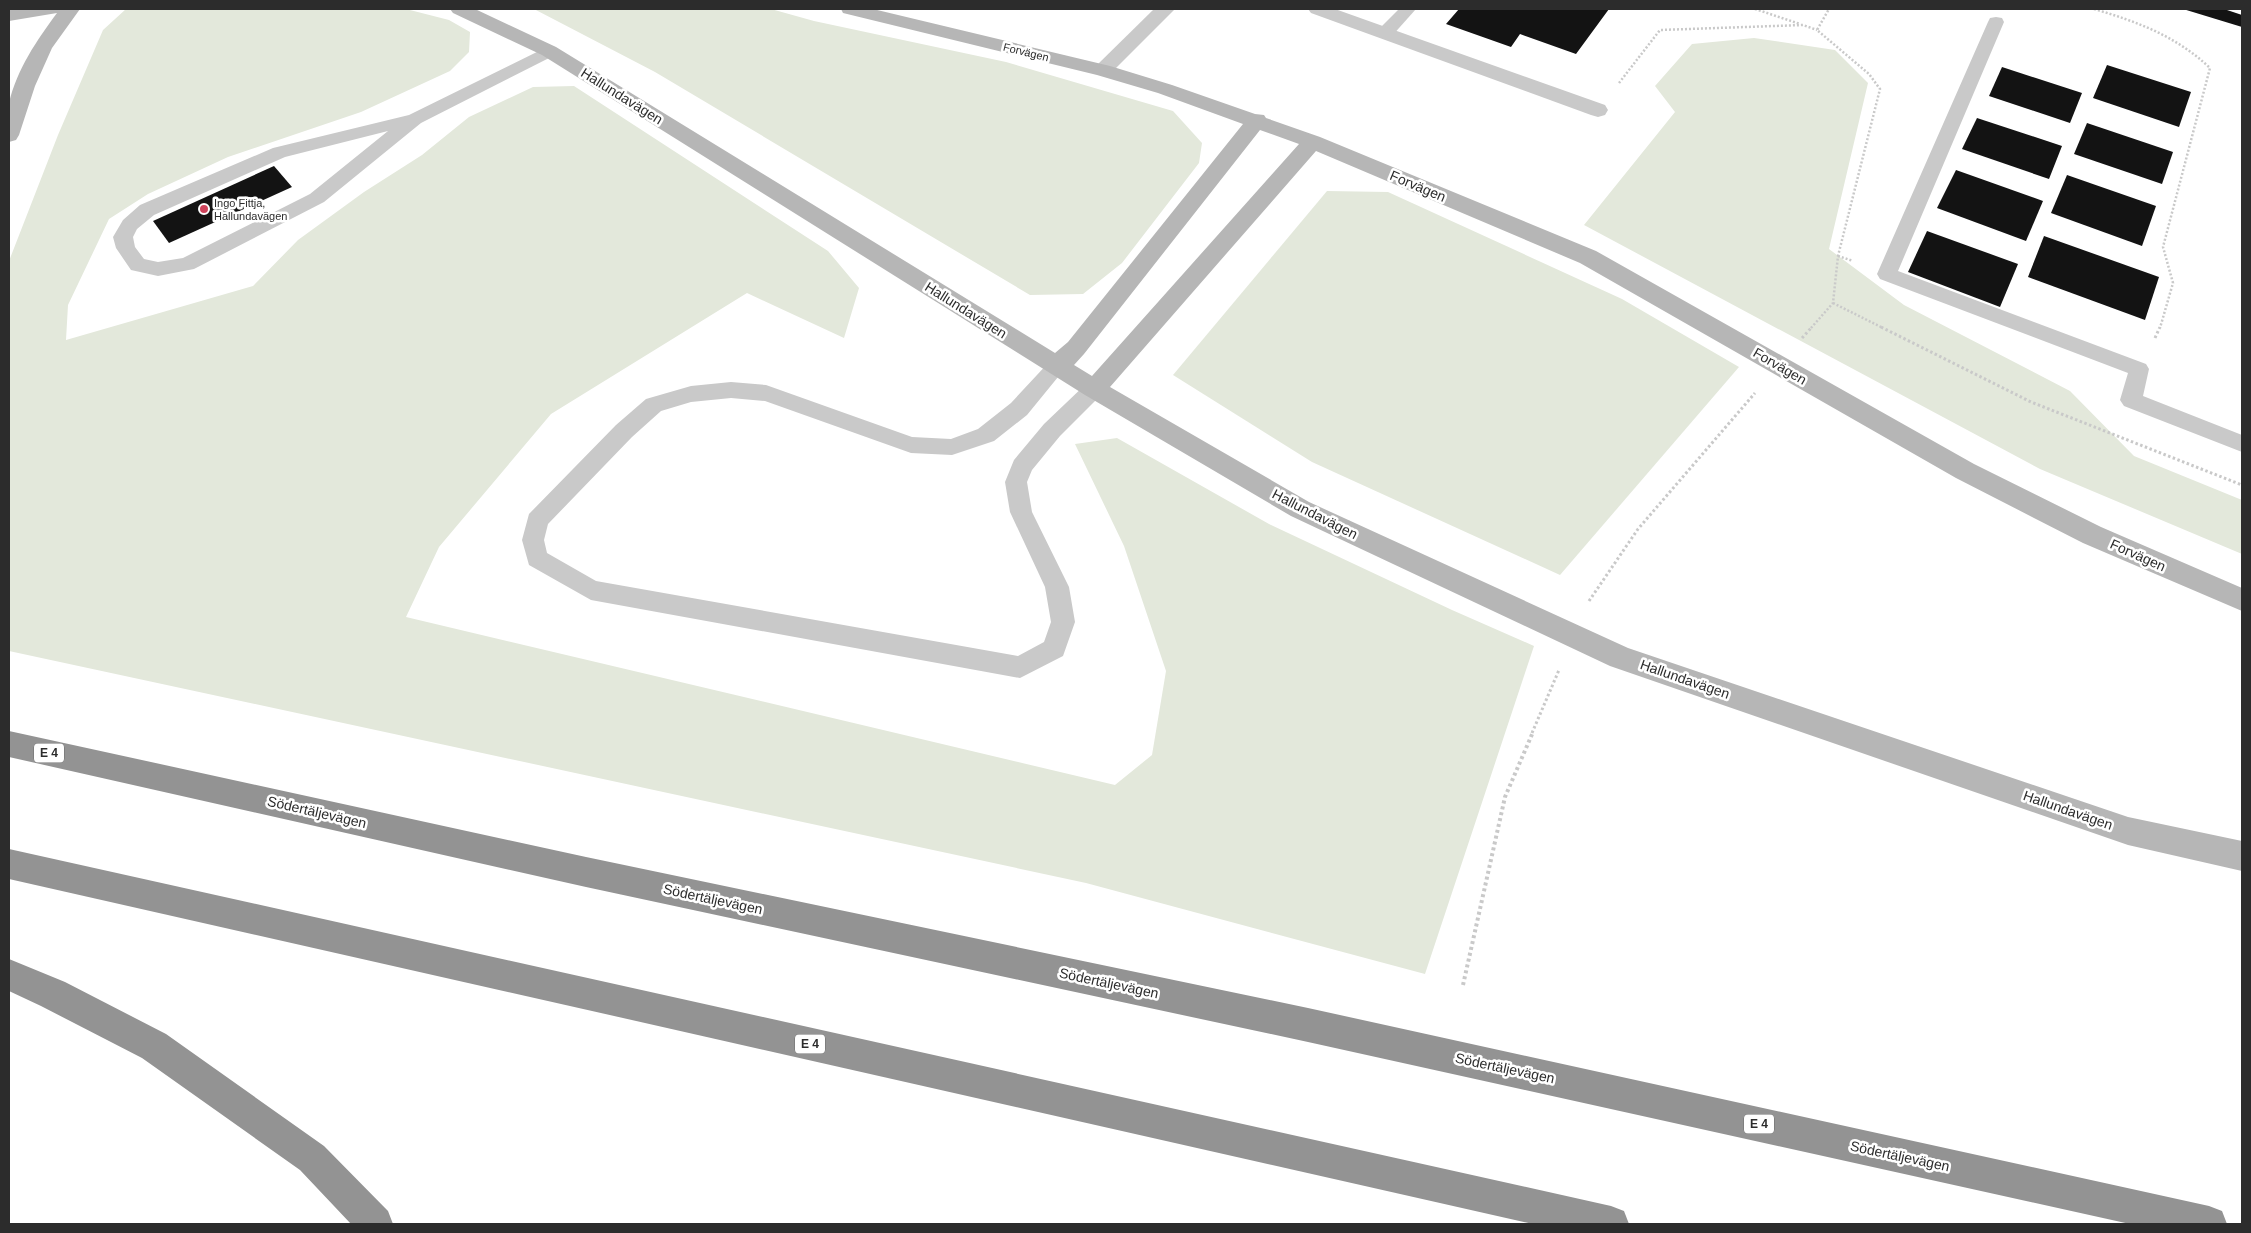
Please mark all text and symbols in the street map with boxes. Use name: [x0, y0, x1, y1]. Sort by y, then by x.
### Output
street label: Forvägen: [1002, 41, 1050, 63]
street label: Hallundavägen: [578, 64, 666, 128]
street label: Forvägen: [1388, 167, 1448, 205]
place label: Ingo Fittja, Hallundavägen: [214, 197, 287, 222]
marker: Ingo Fittja, Hallundavägen: [198, 203, 210, 215]
street label: Hallundavägen: [922, 278, 1010, 342]
street label: Forvägen: [1750, 344, 1810, 388]
street label: Hallundavägen: [1270, 486, 1360, 542]
street label: Forvägen: [2108, 536, 2168, 574]
street label: Hallundavägen: [1638, 656, 1732, 702]
road number: E 4: [34, 744, 64, 762]
street label: Hallundavägen: [2021, 787, 2115, 833]
street label: Södertäljevägen: [266, 793, 368, 831]
street label: Södertäljevägen: [662, 881, 764, 917]
street label: Södertäljevägen: [1058, 965, 1160, 1001]
road number: E 4: [795, 1034, 825, 1054]
street label: Södertäljevägen: [1454, 1050, 1556, 1086]
road number: E 4: [1744, 1114, 1774, 1134]
street label: Södertäljevägen: [1849, 1138, 1951, 1174]

